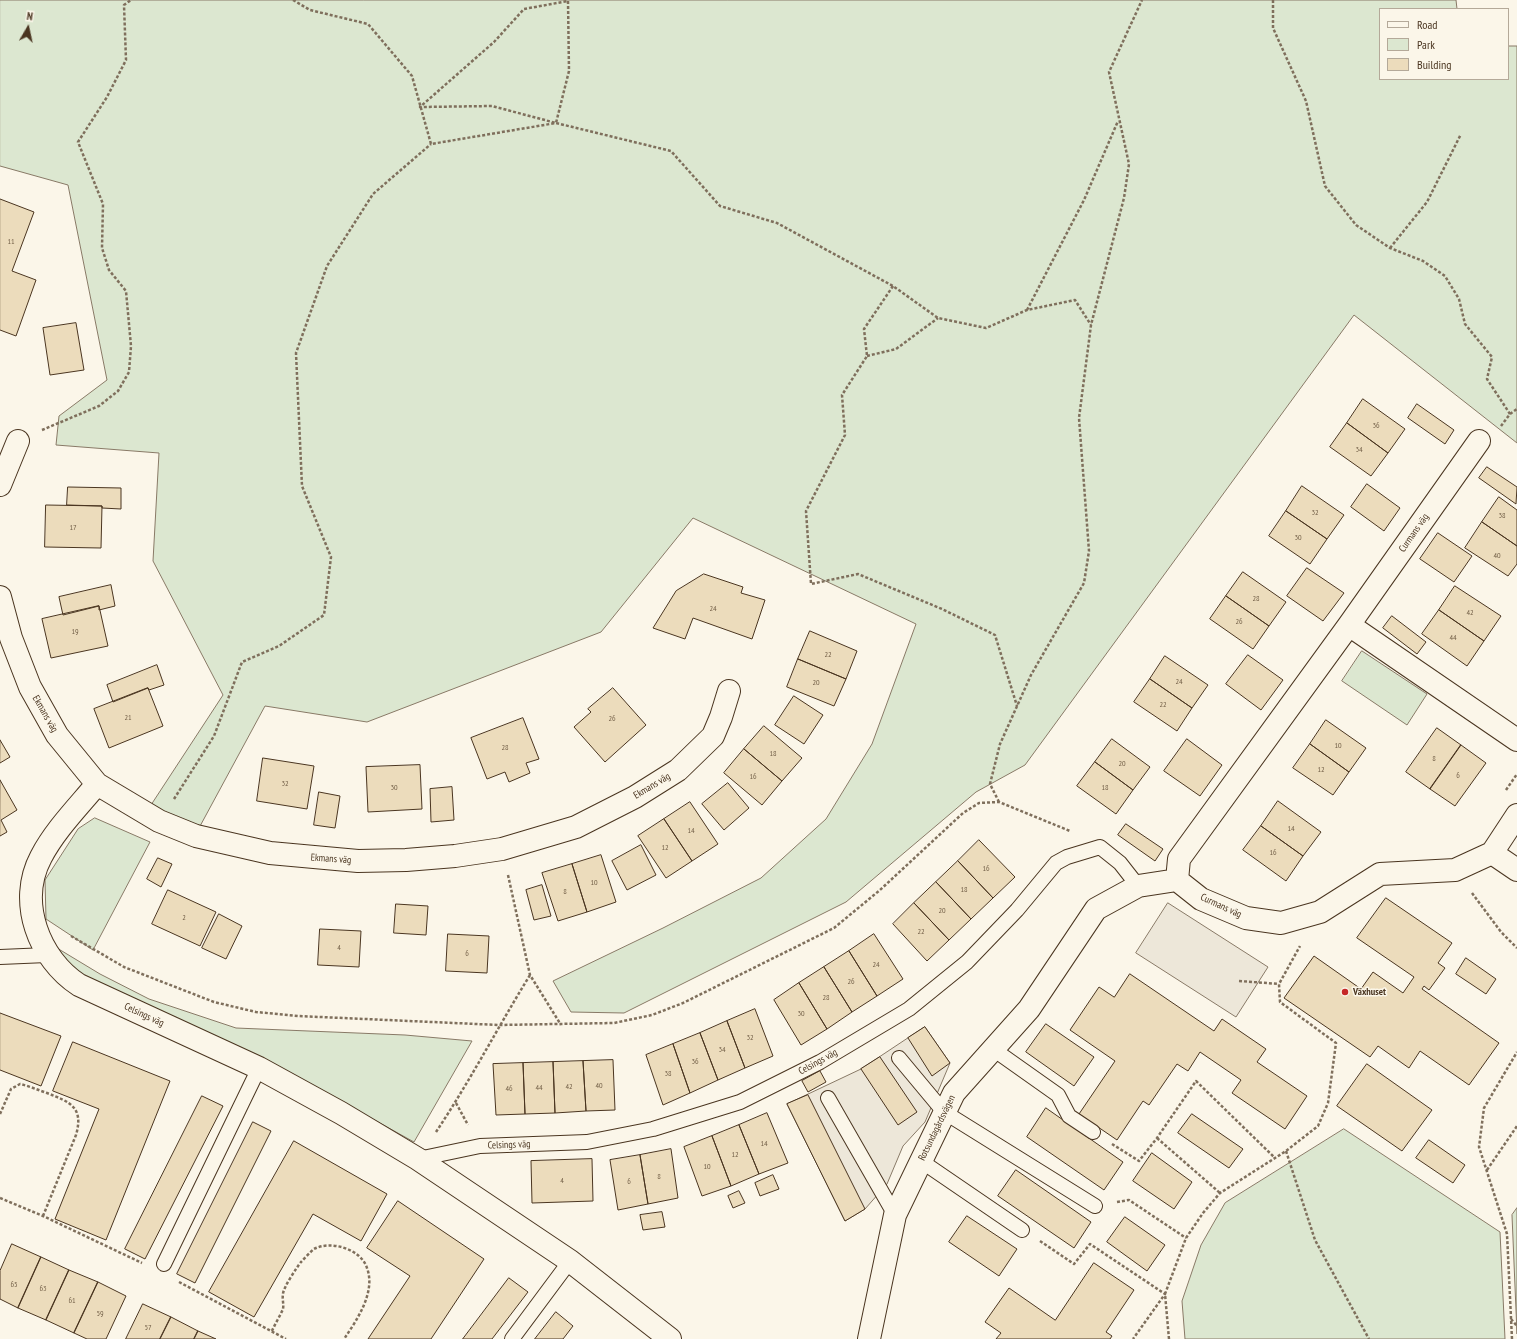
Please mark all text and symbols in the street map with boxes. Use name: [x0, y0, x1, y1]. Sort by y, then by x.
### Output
north arrow: [8, 8, 48, 48]
legend: [1379, 8, 1509, 80]
text: N: [26, 9, 34, 24]
text: Road: [1417, 17, 1437, 32]
text: Park: [1417, 37, 1435, 52]
text: Building: [1417, 57, 1452, 72]
house number: 11: [7, 237, 15, 247]
house number: 36: [1372, 421, 1380, 431]
house number: 34: [1355, 445, 1363, 455]
house number: 32: [1311, 508, 1319, 518]
street label: Curmans väg: [1396, 511, 1432, 555]
house number: 38: [1498, 511, 1506, 521]
house number: 17: [69, 523, 77, 533]
house number: 30: [1294, 533, 1302, 543]
house number: 40: [1493, 551, 1501, 561]
house number: 28: [1252, 594, 1260, 604]
house number: 24: [709, 604, 717, 614]
house number: 42: [1466, 608, 1474, 618]
house number: 26: [1235, 617, 1243, 627]
house number: 19: [71, 627, 79, 637]
house number: 44: [1449, 633, 1457, 643]
house number: 22: [824, 650, 832, 660]
house number: 24: [1175, 677, 1183, 687]
house number: 20: [812, 678, 820, 688]
street label: Ekmans väg: [30, 693, 60, 735]
house number: 22: [1159, 700, 1167, 710]
house number: 21: [124, 713, 132, 723]
house number: 26: [608, 714, 616, 724]
house number: 10: [1334, 741, 1342, 751]
house number: 28: [501, 743, 509, 753]
house number: 18: [769, 749, 777, 759]
house number: 8: [1432, 754, 1436, 764]
house number: 20: [1118, 759, 1126, 769]
house number: 12: [1317, 765, 1325, 775]
street label: Ekmans väg: [631, 770, 673, 802]
house number: 6: [1456, 771, 1460, 781]
house number: 16: [749, 772, 757, 782]
house number: 32: [281, 779, 289, 789]
house number: 30: [390, 783, 398, 793]
house number: 18: [1101, 783, 1109, 793]
house number: 14: [1287, 824, 1295, 834]
house number: 14: [687, 826, 695, 836]
house number: 12: [661, 843, 669, 853]
house number: 16: [1269, 848, 1277, 858]
street label: Ekmans väg: [310, 852, 352, 866]
house number: 16: [982, 864, 990, 874]
house number: 10: [590, 878, 598, 888]
house number: 18: [960, 885, 968, 895]
house number: 8: [563, 887, 567, 897]
street label: Curmans väg: [1198, 891, 1244, 921]
house number: 20: [938, 906, 946, 916]
house number: 2: [182, 913, 186, 923]
house number: 22: [917, 927, 925, 937]
house number: 4: [337, 943, 341, 953]
house number: 6: [465, 949, 469, 959]
house number: 24: [872, 960, 880, 970]
house number: 26: [847, 977, 855, 987]
place label: Växhuset: [1353, 986, 1386, 998]
marker: Växhuset: [1340, 987, 1350, 997]
house number: 28: [822, 993, 830, 1003]
street label: Celsings väg: [122, 1001, 166, 1029]
house number: 30: [797, 1009, 805, 1019]
house number: 32: [746, 1033, 754, 1043]
house number: 34: [718, 1045, 726, 1055]
street label: Celsings väg: [796, 1046, 840, 1078]
house number: 36: [691, 1057, 699, 1067]
house number: 38: [664, 1069, 672, 1079]
house number: 40: [595, 1081, 603, 1091]
house number: 42: [565, 1082, 573, 1092]
house number: 44: [535, 1083, 543, 1093]
house number: 46: [505, 1084, 513, 1094]
street label: Rotsundagårdsvägen: [916, 1093, 958, 1163]
street label: Celsings väg: [487, 1138, 531, 1152]
house number: 14: [760, 1139, 768, 1149]
house number: 12: [731, 1150, 739, 1160]
house number: 10: [703, 1162, 711, 1172]
house number: 8: [657, 1172, 661, 1182]
house number: 4: [560, 1176, 564, 1186]
house number: 6: [627, 1177, 631, 1187]
house number: 65: [10, 1280, 18, 1290]
house number: 63: [39, 1284, 47, 1294]
house number: 61: [68, 1296, 76, 1306]
house number: 59: [96, 1309, 104, 1319]
house number: 57: [144, 1323, 152, 1333]

